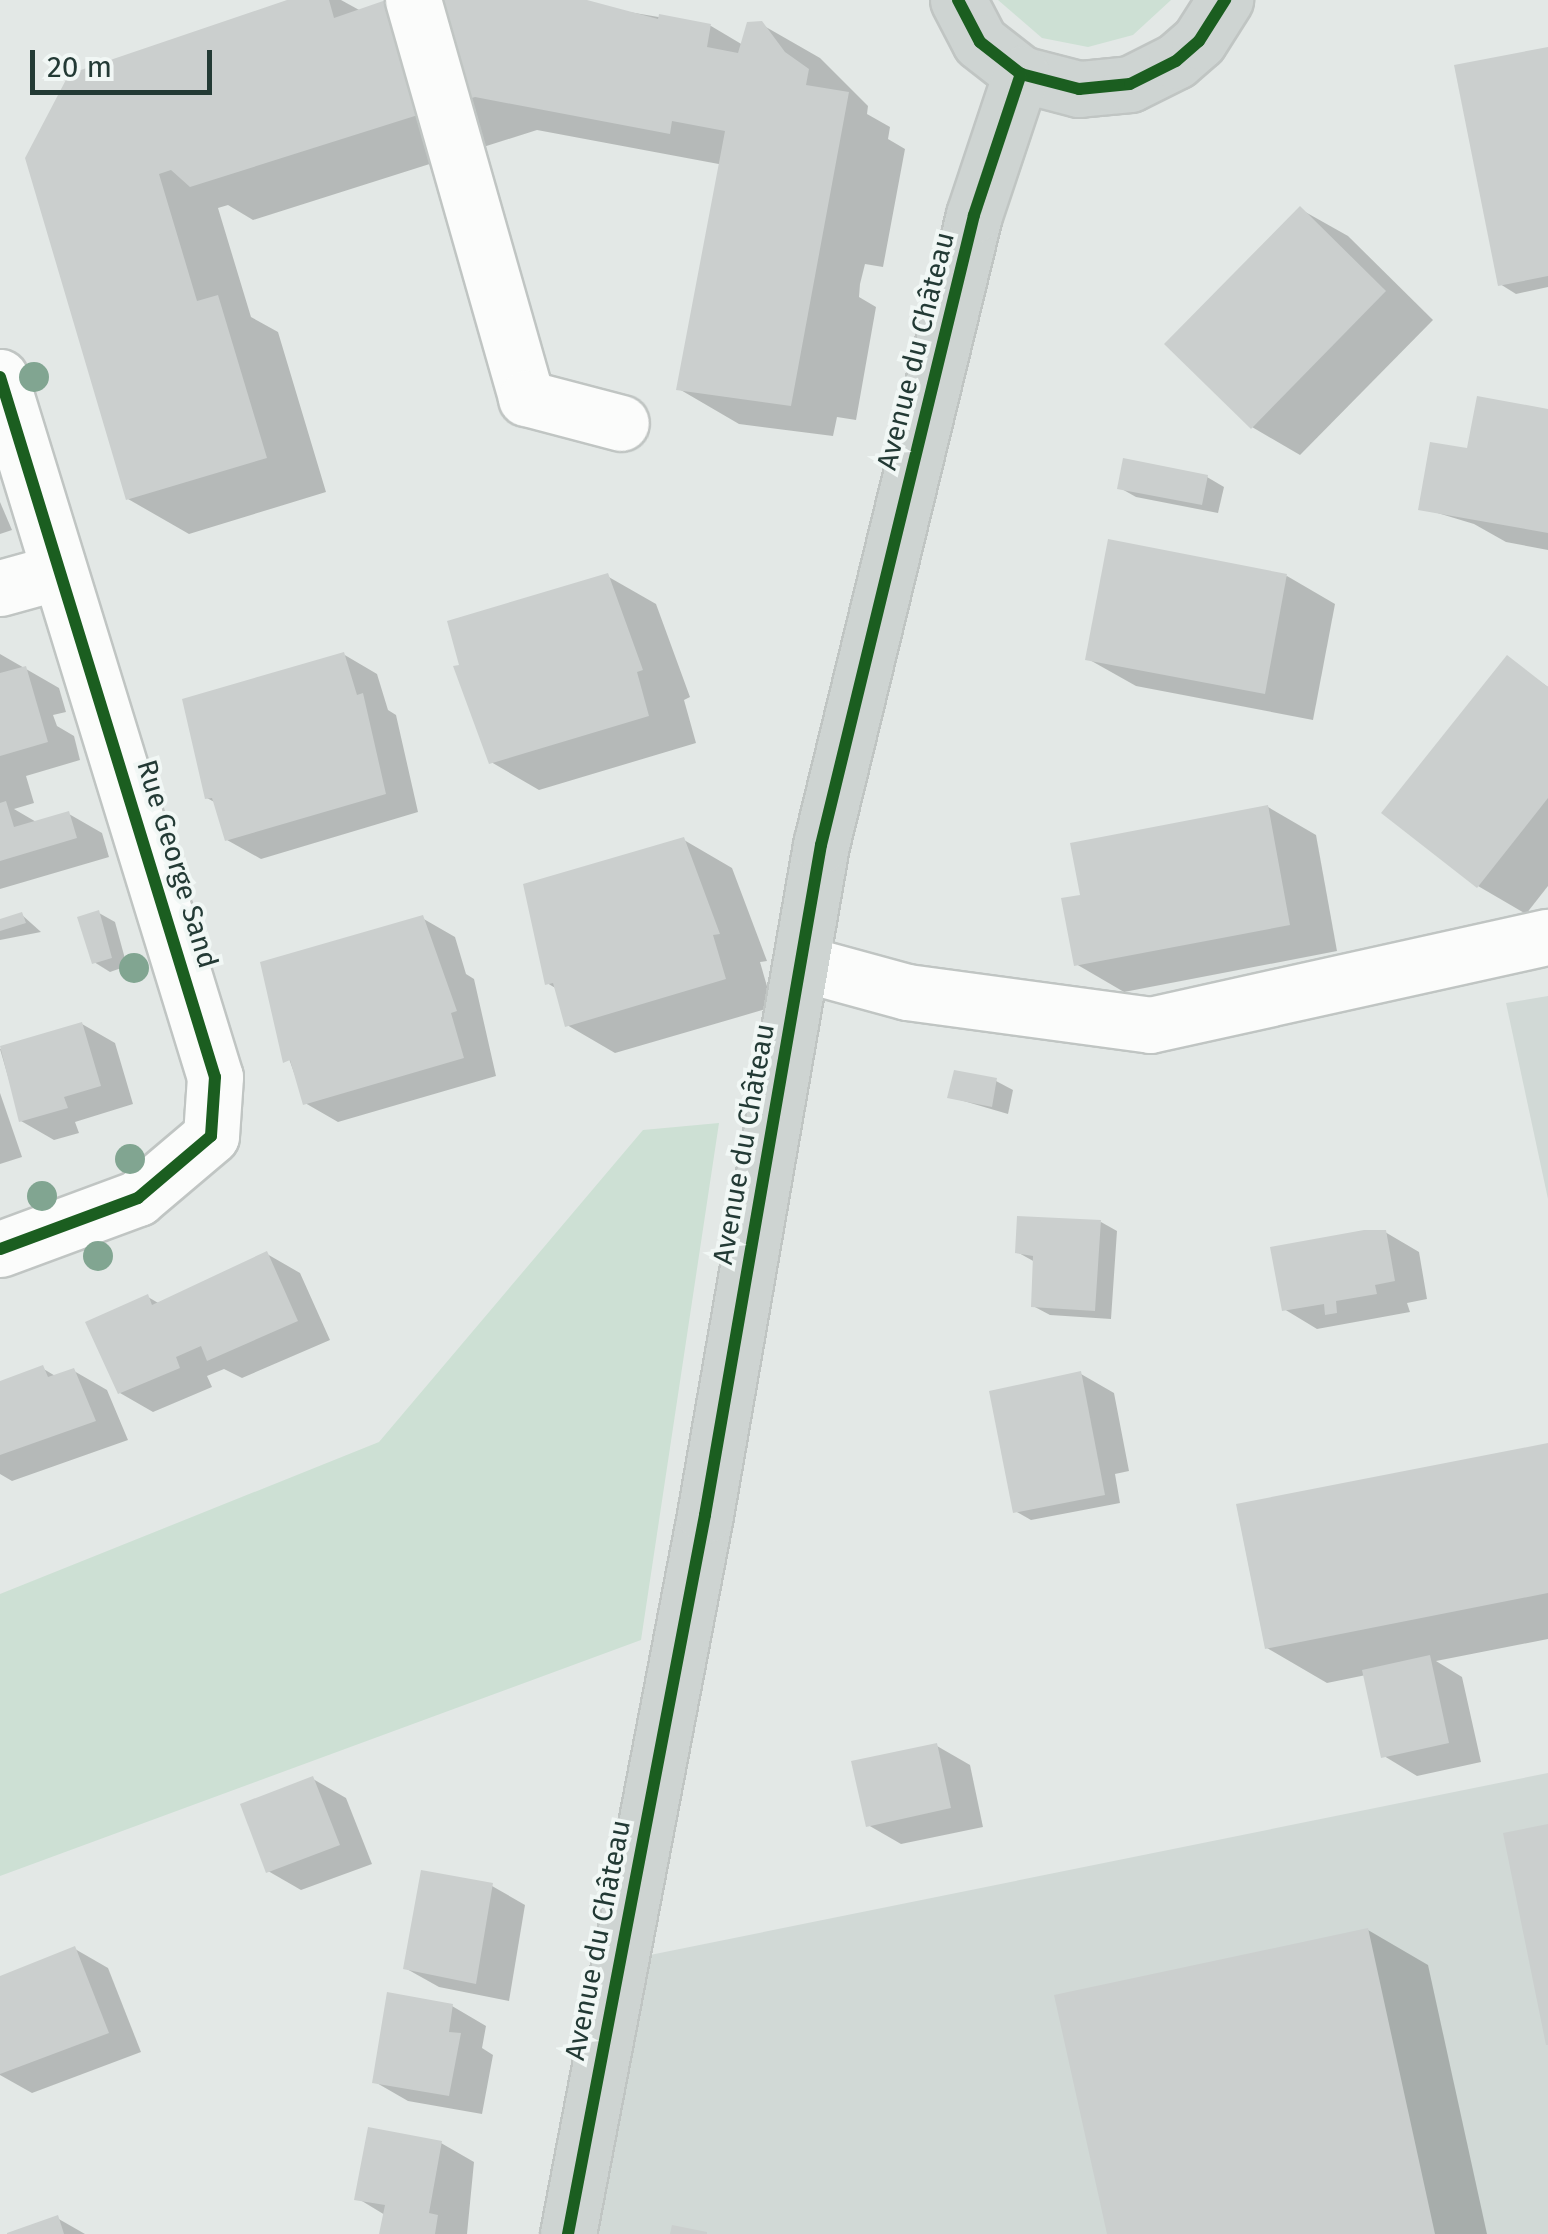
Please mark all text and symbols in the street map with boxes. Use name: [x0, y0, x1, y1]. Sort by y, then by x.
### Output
scale bar: [35, 30, 218, 92]
text: 20 m: [47, 49, 112, 85]
street label: Avenue du Château: [870, 229, 962, 473]
street label: Rue George Sand: [129, 756, 225, 972]
street label: Avenue du Château: [706, 1021, 782, 1267]
street label: Avenue du Château: [558, 1817, 638, 2063]

